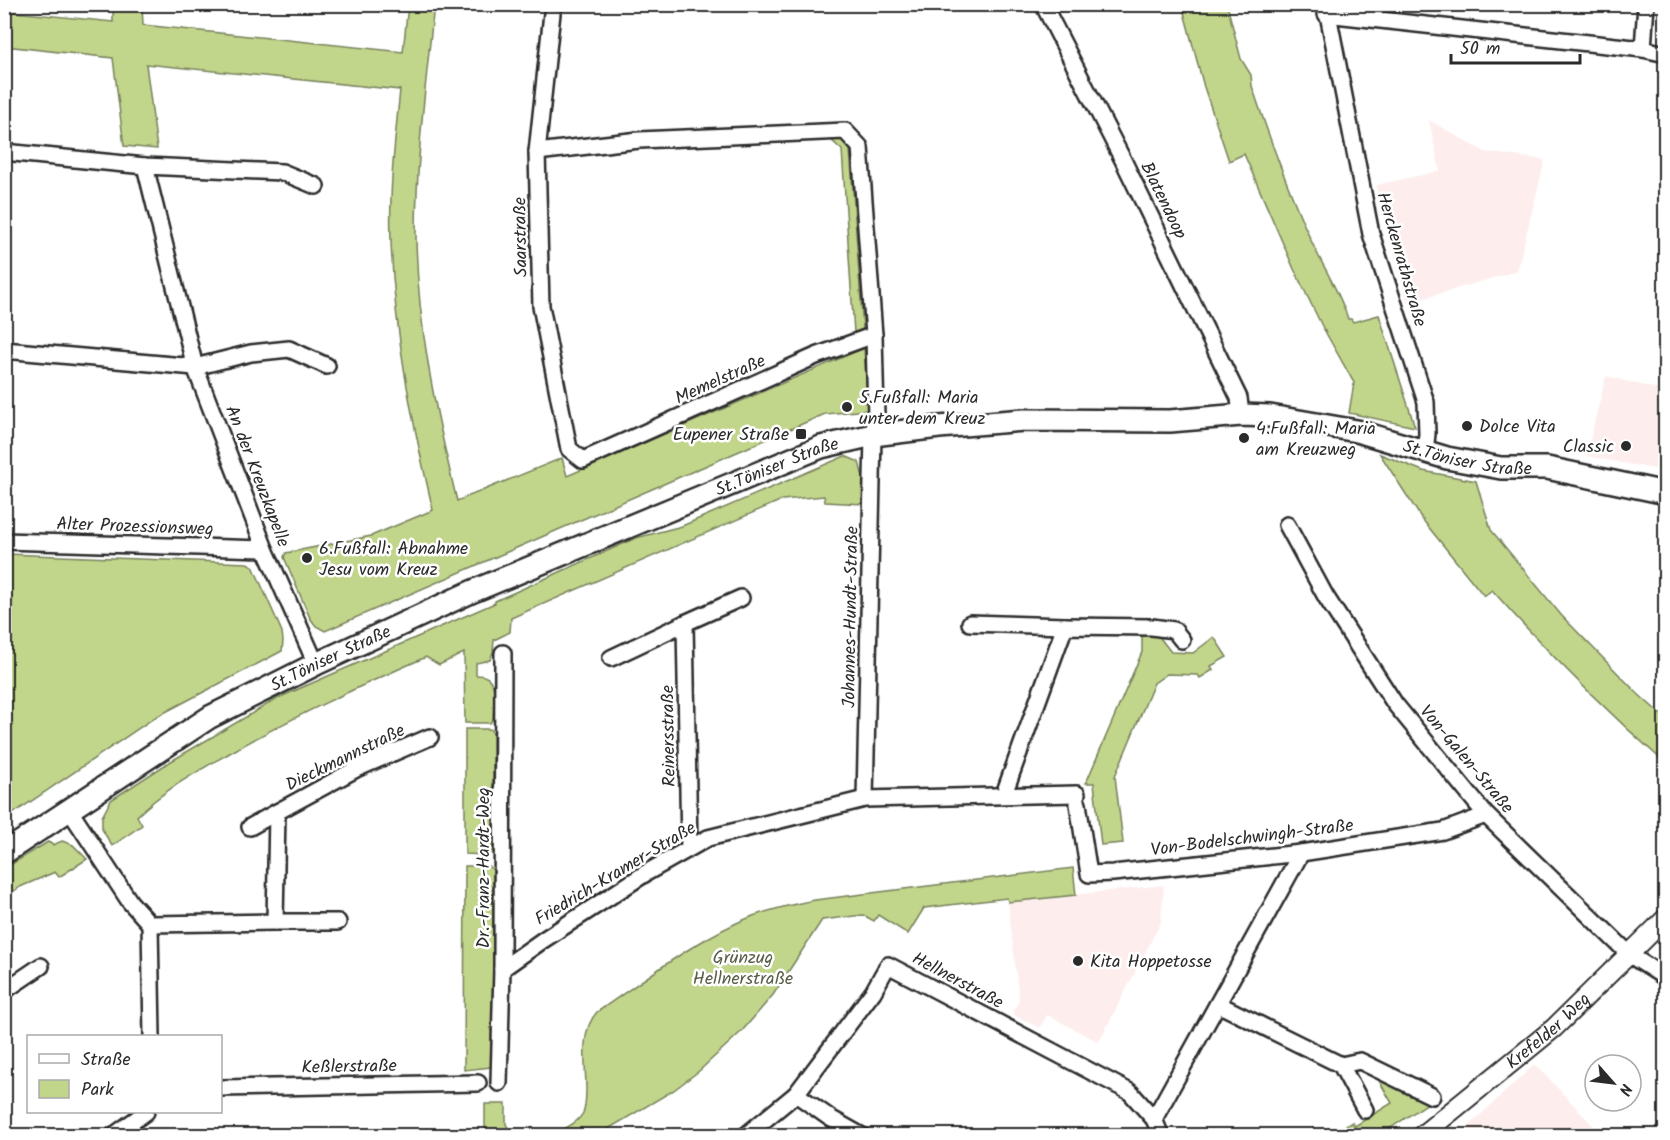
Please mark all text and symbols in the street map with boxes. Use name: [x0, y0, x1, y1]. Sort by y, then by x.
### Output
scale bar: [1451, 27, 1580, 65]
text: 50 m: [1460, 35, 1500, 64]
street label: Blatendoop: [1131, 157, 1194, 245]
street label: Herckenrathstraße: [1367, 189, 1434, 330]
street label: Saarstraße: [506, 197, 537, 277]
street label: Memelstraße: [670, 347, 771, 413]
place label: 5.Fußfall: Maria unter dem Kreuz: [859, 384, 985, 434]
marker: 5.Fußfall: Maria unter dem Kreuz: [840, 400, 854, 414]
street label: An der Kreuzkapelle: [216, 401, 297, 552]
place label: Dolce Vita: [1479, 413, 1556, 442]
place label: 4.Fußfall: Maria am Kreuzweg: [1256, 415, 1376, 465]
marker: Dolce Vita: [1460, 419, 1474, 433]
place label: Eupener Straße: [673, 421, 789, 450]
marker: Eupener Straße: [794, 427, 808, 441]
street label: St.Töniser Straße: [711, 430, 842, 505]
marker: 4.Fußfall: Maria am Kreuzweg: [1237, 431, 1251, 445]
street label: St.Töniser Straße: [1399, 433, 1532, 484]
place label: Classic: [1563, 433, 1614, 462]
marker: Classic: [1619, 439, 1633, 453]
street label: Alter Prozessionsweg: [56, 510, 214, 545]
street label: Johannes-Hundt-Straße: [835, 526, 868, 708]
place label: 6.Fußfall: Abnahme Jesu vom Kreuz: [319, 535, 468, 585]
marker: 6.Fußfall: Abnahme Jesu vom Kreuz: [300, 551, 314, 565]
street label: St.Töniser Straße: [266, 618, 396, 701]
street label: Reinersstraße: [654, 685, 685, 787]
street label: Von-Galen-Straße: [1411, 699, 1520, 821]
street label: Dieckmannstraße: [281, 717, 410, 800]
street label: Dr.-Franz-Hardt-Weg: [470, 787, 499, 949]
street label: Von-Bodelschwingh-Straße: [1149, 812, 1355, 865]
street label: Friedrich-Kramer-Straße: [529, 814, 702, 934]
park label: Grünzug Hellnerstraße: [693, 944, 793, 994]
street label: Hellnerstraße: [906, 945, 1008, 1018]
place label: Kita Hoppetosse: [1090, 948, 1212, 977]
marker: Kita Hoppetosse: [1071, 954, 1085, 968]
street label: Krefelder Weg: [1500, 986, 1598, 1078]
legend: [27, 1035, 222, 1113]
text: Straße: [81, 1046, 131, 1075]
street label: Keßlerstraße: [301, 1052, 397, 1083]
north arrow: [1583, 1053, 1643, 1113]
text: Park: [81, 1076, 114, 1105]
text: N: [1612, 1079, 1638, 1100]

